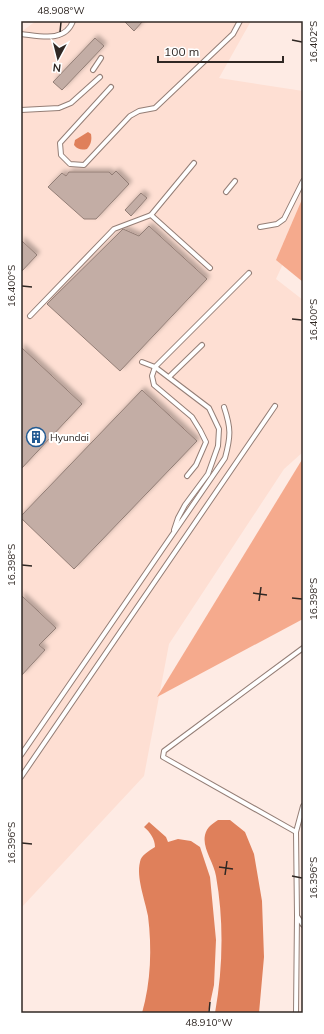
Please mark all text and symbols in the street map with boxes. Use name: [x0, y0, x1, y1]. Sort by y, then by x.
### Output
text: 48.908°W: [37, 4, 85, 17]
text: 16.402°S: [307, 21, 320, 63]
north arrow: [38, 38, 78, 78]
scale bar: [158, 38, 283, 64]
text: 100 m: [164, 44, 199, 59]
text: N: [52, 60, 62, 75]
text: 16.400°S: [5, 265, 18, 307]
text: 16.400°S: [307, 299, 320, 341]
building icon: Hyundai: [25, 426, 47, 448]
place label: Hyundai: [50, 431, 89, 444]
text: 16.398°S: [5, 544, 18, 586]
text: 16.398°S: [307, 578, 320, 620]
text: 16.396°S: [5, 822, 18, 864]
text: 16.396°S: [307, 857, 320, 899]
text: 48.910°W: [185, 1016, 233, 1029]

